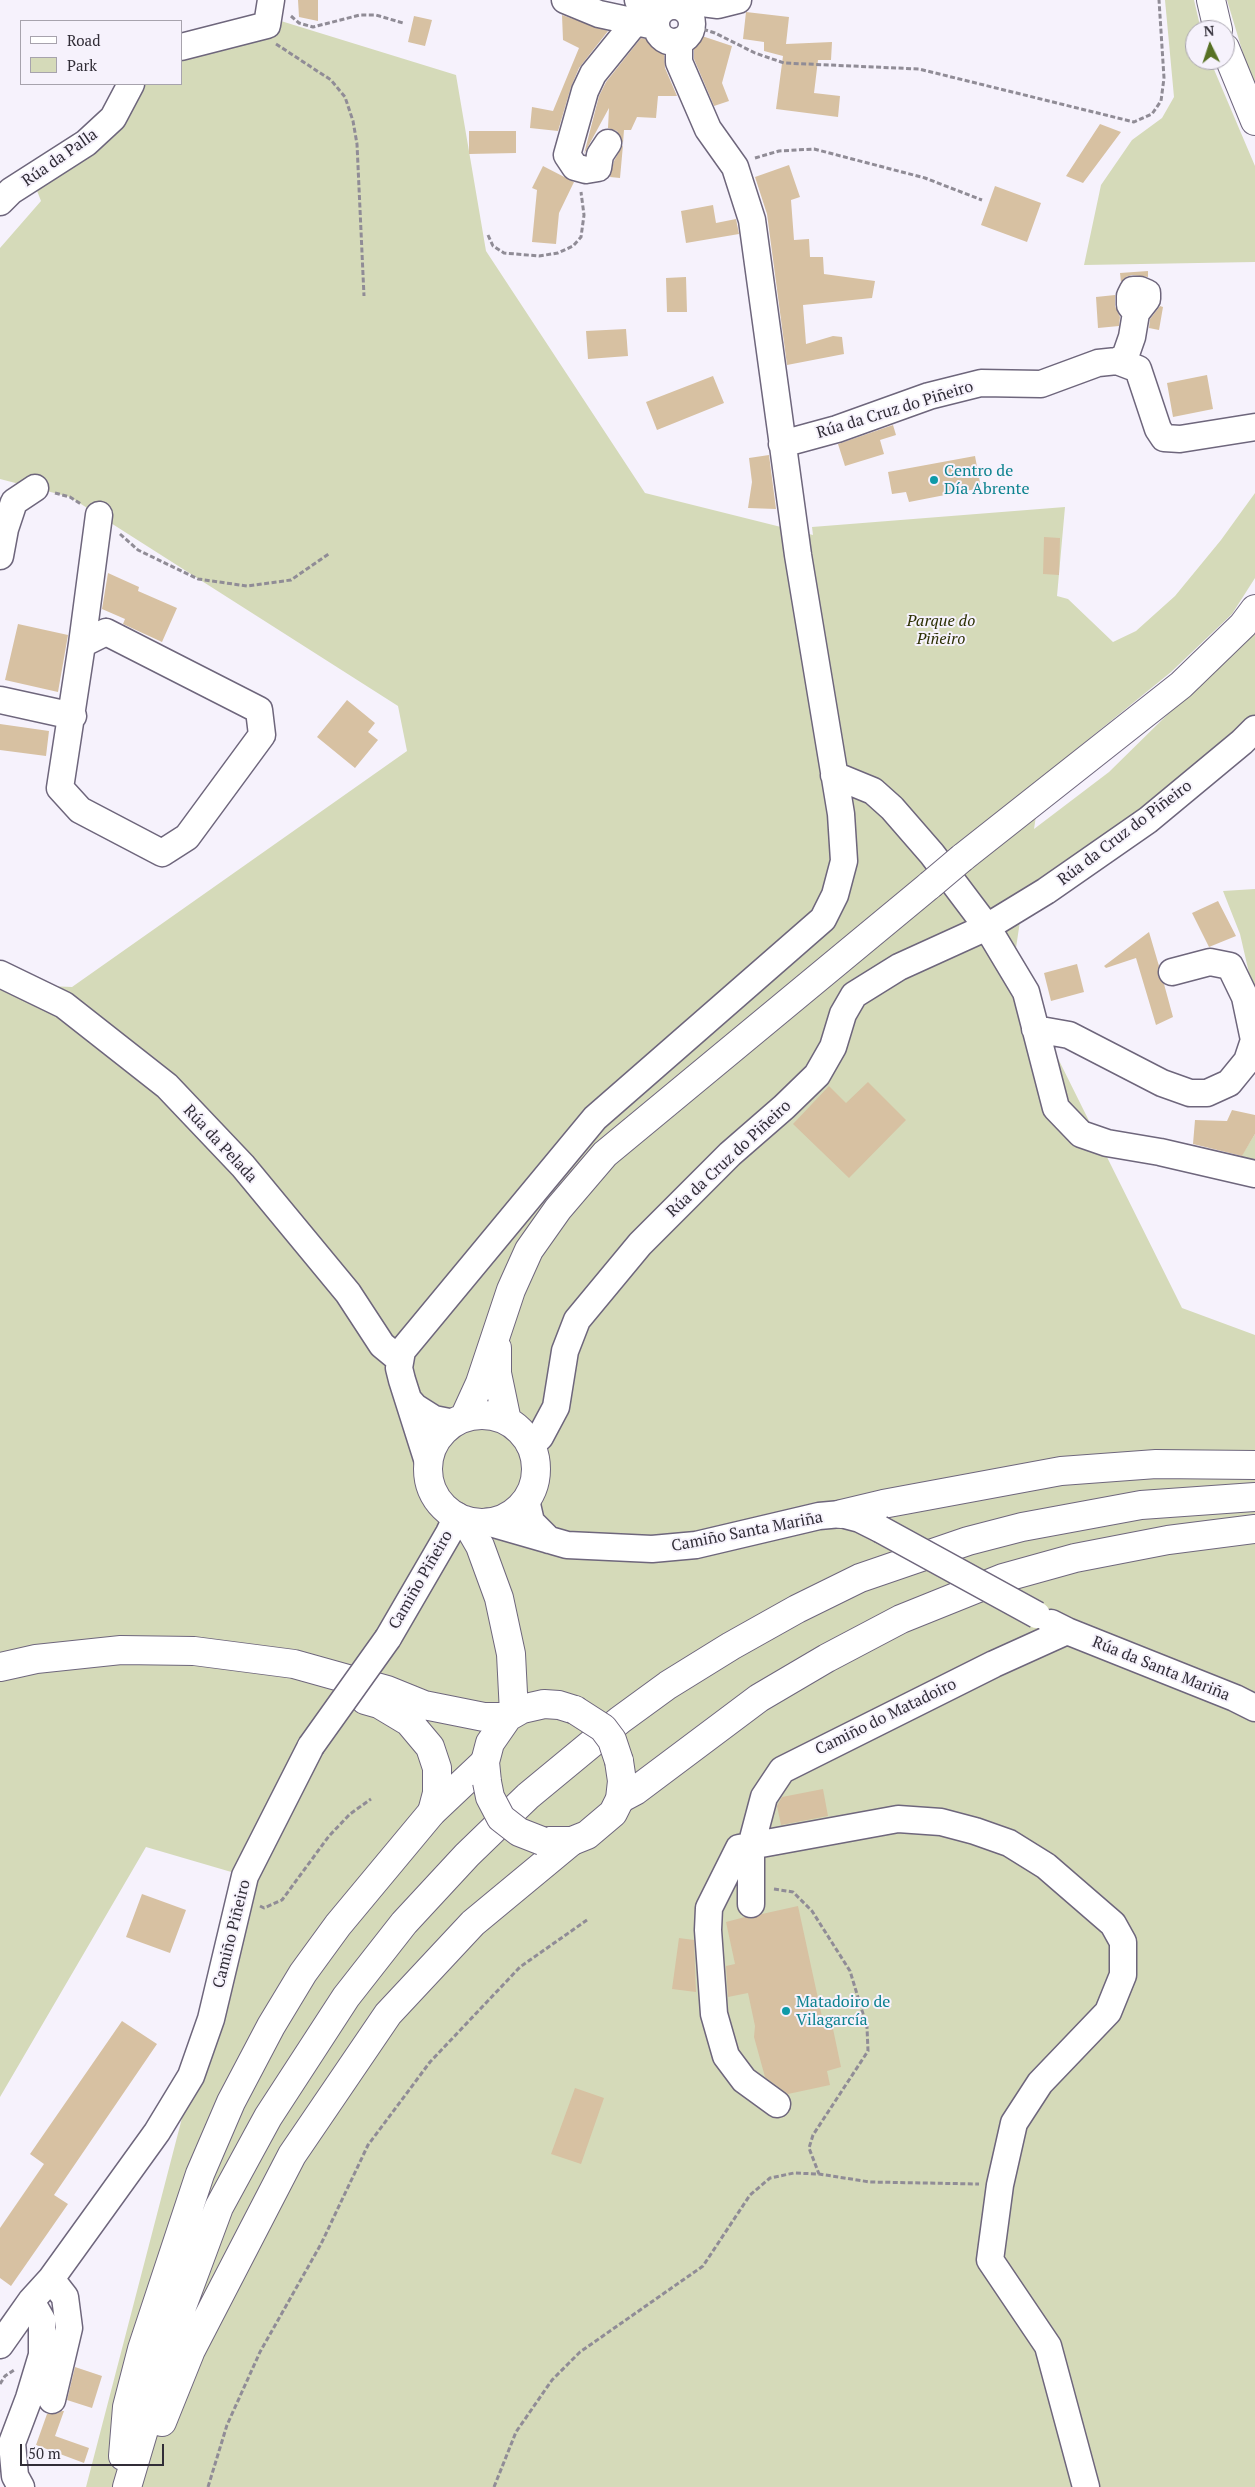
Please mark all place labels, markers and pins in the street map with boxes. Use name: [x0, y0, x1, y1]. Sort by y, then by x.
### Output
place label: Centro de Día Abrente: [944, 461, 1029, 499]
marker: Centro de Día Abrente: [928, 474, 940, 486]
place label: Matadoiro de Vilagarcía: [796, 1992, 890, 2030]
marker: Matadoiro de Vilagarcía: [780, 2005, 792, 2017]

